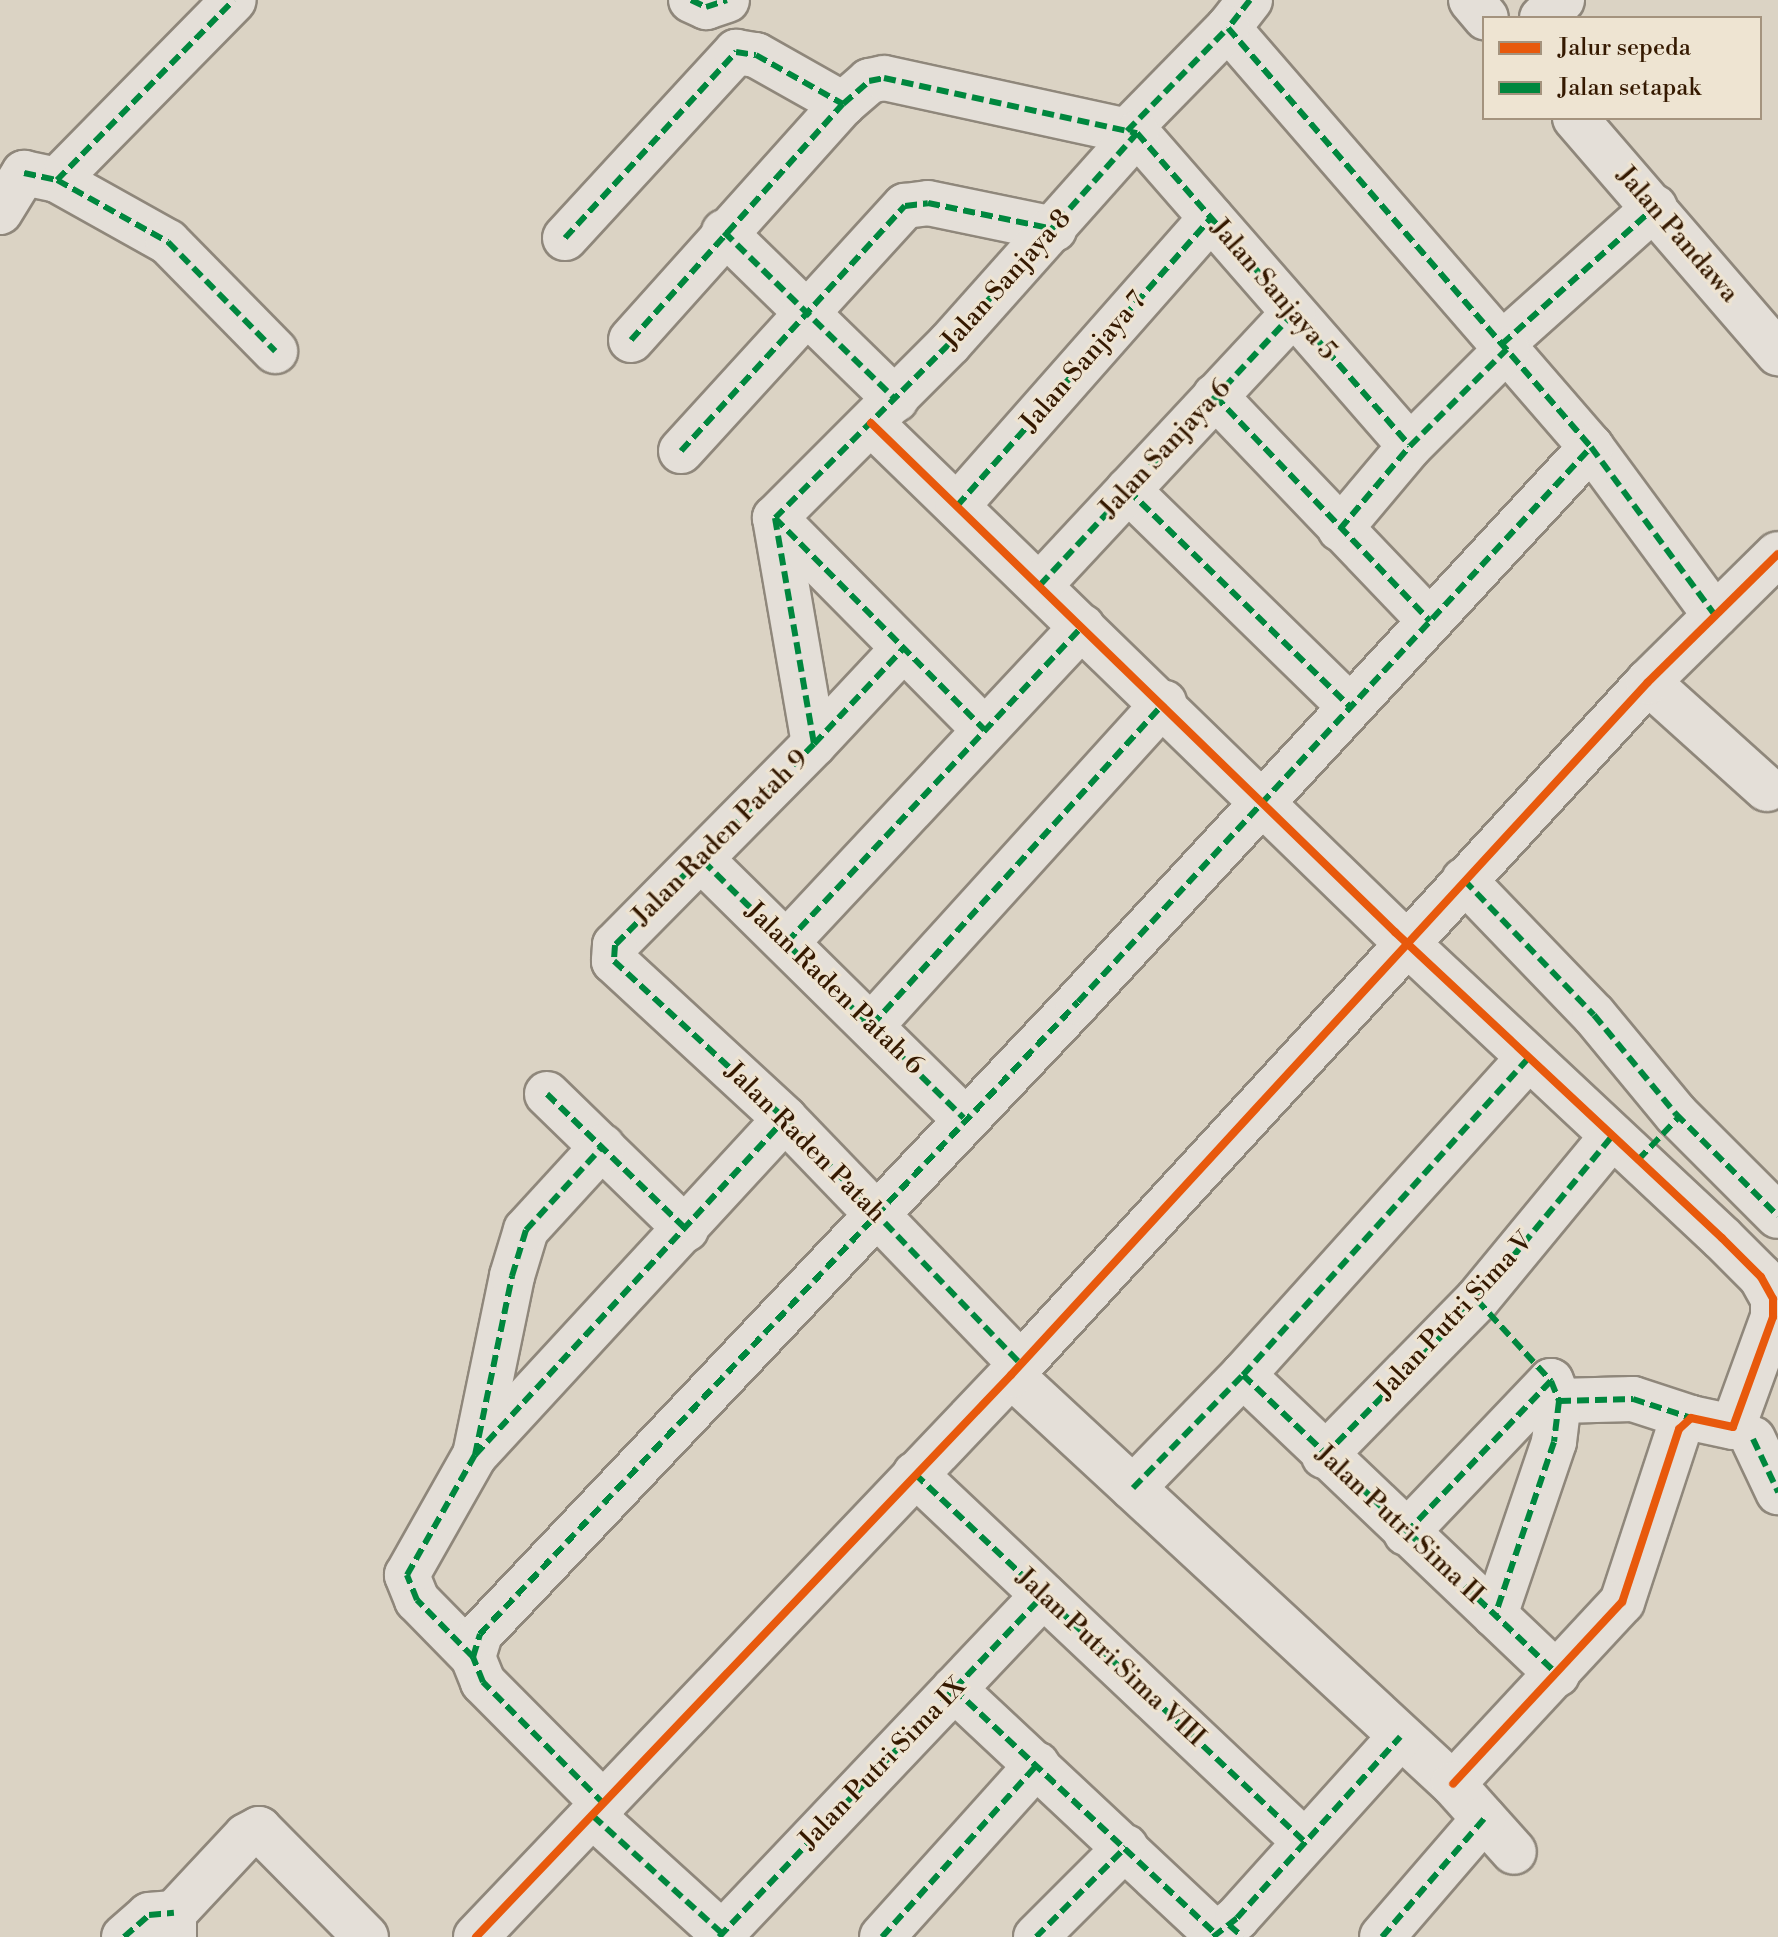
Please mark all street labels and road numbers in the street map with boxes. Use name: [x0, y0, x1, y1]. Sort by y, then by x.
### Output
street label: Jalan Pandawa: [1609, 161, 1745, 309]
street label: Jalan Sanjaya 8: [936, 203, 1078, 357]
street label: Jalan Sanjaya 5: [1203, 213, 1343, 367]
street label: Jalan Sanjaya 7: [1015, 286, 1153, 438]
street label: Jalan Sanjaya 6: [1094, 373, 1238, 525]
street label: Jalan Raden Patah 9: [627, 744, 815, 932]
street label: Jalan Raden Patah 6: [739, 896, 929, 1082]
street label: Jalan Raden Patah: [718, 1056, 892, 1230]
street label: Jalan Putri Sima V: [1370, 1226, 1540, 1406]
street label: Jalan Putri Sima II: [1309, 1439, 1489, 1611]
street label: Jalan Putri Sima VIII: [1009, 1563, 1211, 1753]
street label: Jalan Putri Sima IX: [793, 1672, 973, 1856]

